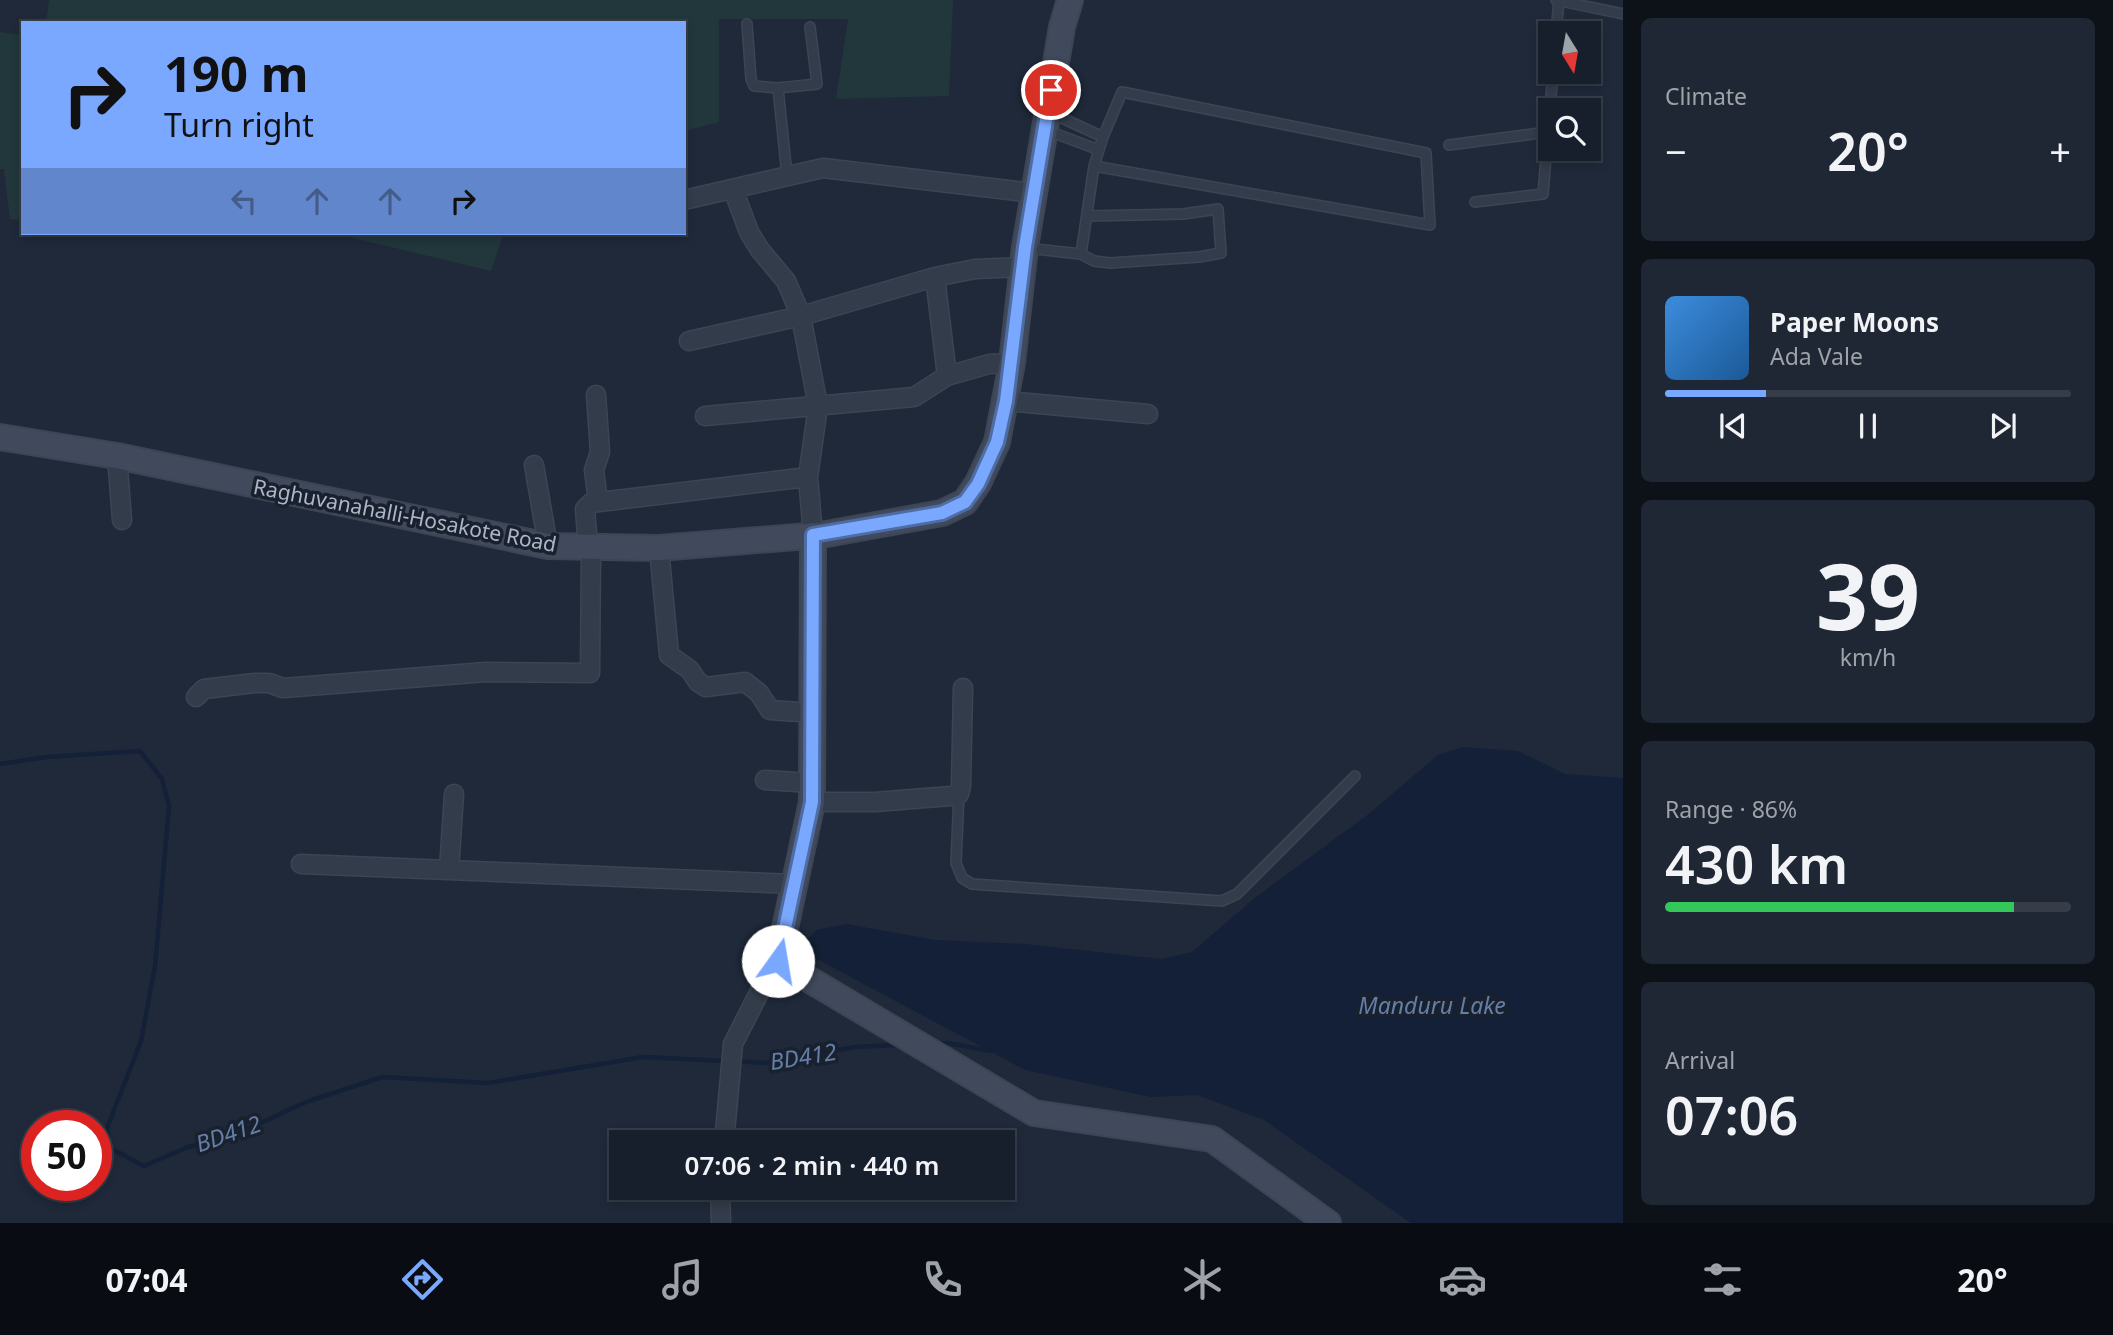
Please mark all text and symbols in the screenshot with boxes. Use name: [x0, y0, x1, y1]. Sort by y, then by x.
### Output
north arrow: [1538, 21, 1601, 84]
map controls: [1538, 21, 1601, 161]
text: 190 m: [164, 40, 309, 106]
icon: right: [49, 49, 140, 140]
pin: [1021, 60, 1081, 120]
icon: arrive: [1032, 71, 1070, 109]
text: Climate: [1665, 80, 1747, 112]
button: search: [1538, 98, 1601, 161]
text: Turn right: [164, 103, 314, 146]
text: 20°: [1827, 115, 1909, 186]
text: −: [1665, 125, 1687, 177]
text: +: [2049, 125, 2071, 177]
icon: left: [225, 182, 263, 220]
icon: ahead: [298, 182, 336, 220]
icon: ahead: [371, 182, 409, 220]
icon: right: [444, 182, 482, 220]
text: Paper Moons: [1770, 304, 1939, 340]
text: Ada Vale: [1770, 340, 1863, 372]
icon: previous: [1714, 407, 1752, 445]
icon: pause: [1849, 407, 1887, 445]
icon: next: [1984, 407, 2022, 445]
street label: Raghuvanahalli-Hosakote Road: [251, 472, 559, 558]
text: 39: [1816, 533, 1920, 657]
text: km/h: [1840, 641, 1896, 673]
text: Range · 86%: [1665, 793, 1797, 825]
text: 430 km: [1665, 828, 1848, 899]
position arrow: [741, 924, 815, 998]
water label: Manduru Lake: [1358, 989, 1506, 1021]
water label: BD412: [767, 1035, 839, 1077]
text: Arrival: [1665, 1044, 1735, 1076]
text: 07:06: [1665, 1079, 1798, 1150]
water label: BD412: [191, 1107, 265, 1159]
speed limit sign: 50: [21, 1110, 112, 1201]
text: 07:06 · 2 min · 440 m: [685, 1147, 939, 1183]
icon: directions: [398, 1255, 447, 1304]
icon: music: [658, 1255, 707, 1304]
icon: phone: [918, 1255, 967, 1304]
icon: climate: [1178, 1255, 1227, 1304]
icon: car: [1438, 1255, 1487, 1304]
icon: filters: [1698, 1255, 1747, 1304]
text: 07:04: [105, 1258, 188, 1301]
text: 20°: [1957, 1258, 2008, 1301]

